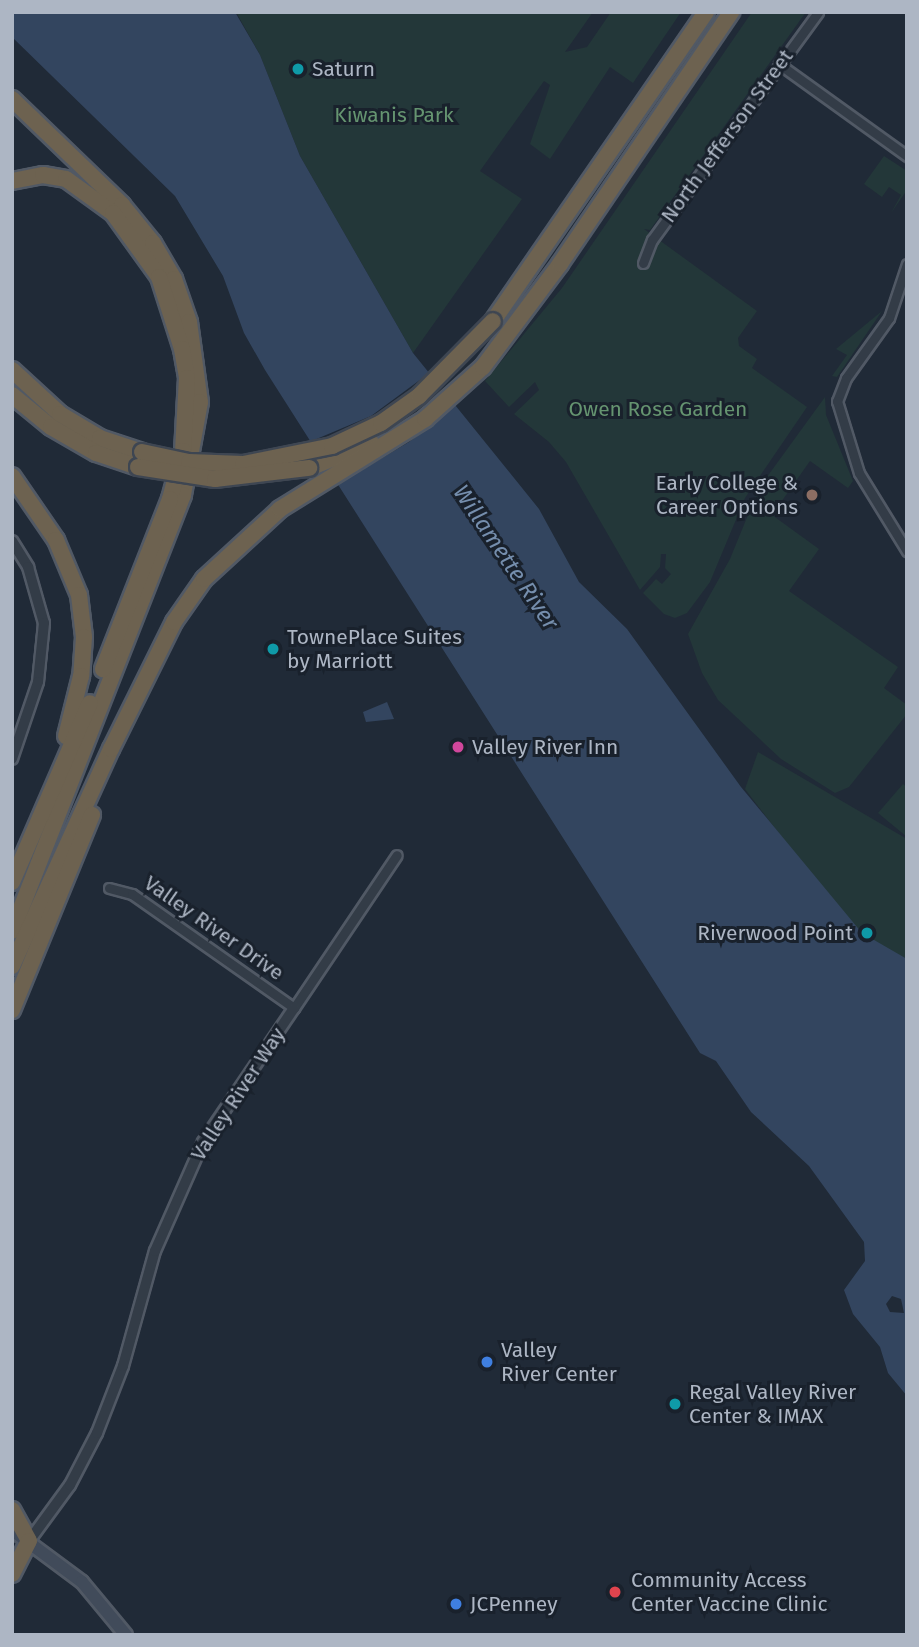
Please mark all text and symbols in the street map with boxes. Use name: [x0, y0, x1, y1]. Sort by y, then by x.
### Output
street label: North Jefferson Street: [656, 44, 798, 228]
place label: Saturn: [312, 56, 375, 82]
marker: Saturn: [290, 61, 306, 77]
park label: Kiwanis Park: [334, 102, 454, 128]
park label: Owen Rose Garden: [569, 396, 747, 422]
place label: Early College & Career Options: [655, 470, 798, 520]
water label: Willamette River: [447, 479, 565, 635]
marker: Early College & Career Options: [804, 487, 820, 503]
place label: TownePlace Suites by Marriott: [287, 624, 462, 674]
marker: TownePlace Suites by Marriott: [265, 641, 281, 657]
place label: Valley River Inn: [472, 734, 618, 760]
marker: Valley River Inn: [450, 739, 466, 755]
street label: Valley River Drive: [139, 870, 289, 986]
place label: Riverwood Point: [697, 920, 853, 946]
marker: Riverwood Point: [859, 925, 875, 941]
street label: Valley River Way: [186, 1023, 290, 1165]
place label: Valley River Center: [501, 1337, 617, 1387]
marker: Valley River Center: [479, 1354, 495, 1370]
place label: Regal Valley River Center & IMAX: [689, 1379, 856, 1429]
marker: Regal Valley River Center & IMAX: [667, 1396, 683, 1412]
place label: Community Access Center Vaccine Clinic: [631, 1567, 828, 1617]
marker: Community Access Center Vaccine Clinic: [605, 1582, 625, 1602]
place label: JCPenney: [470, 1591, 557, 1617]
marker: JCPenney: [448, 1596, 464, 1612]

